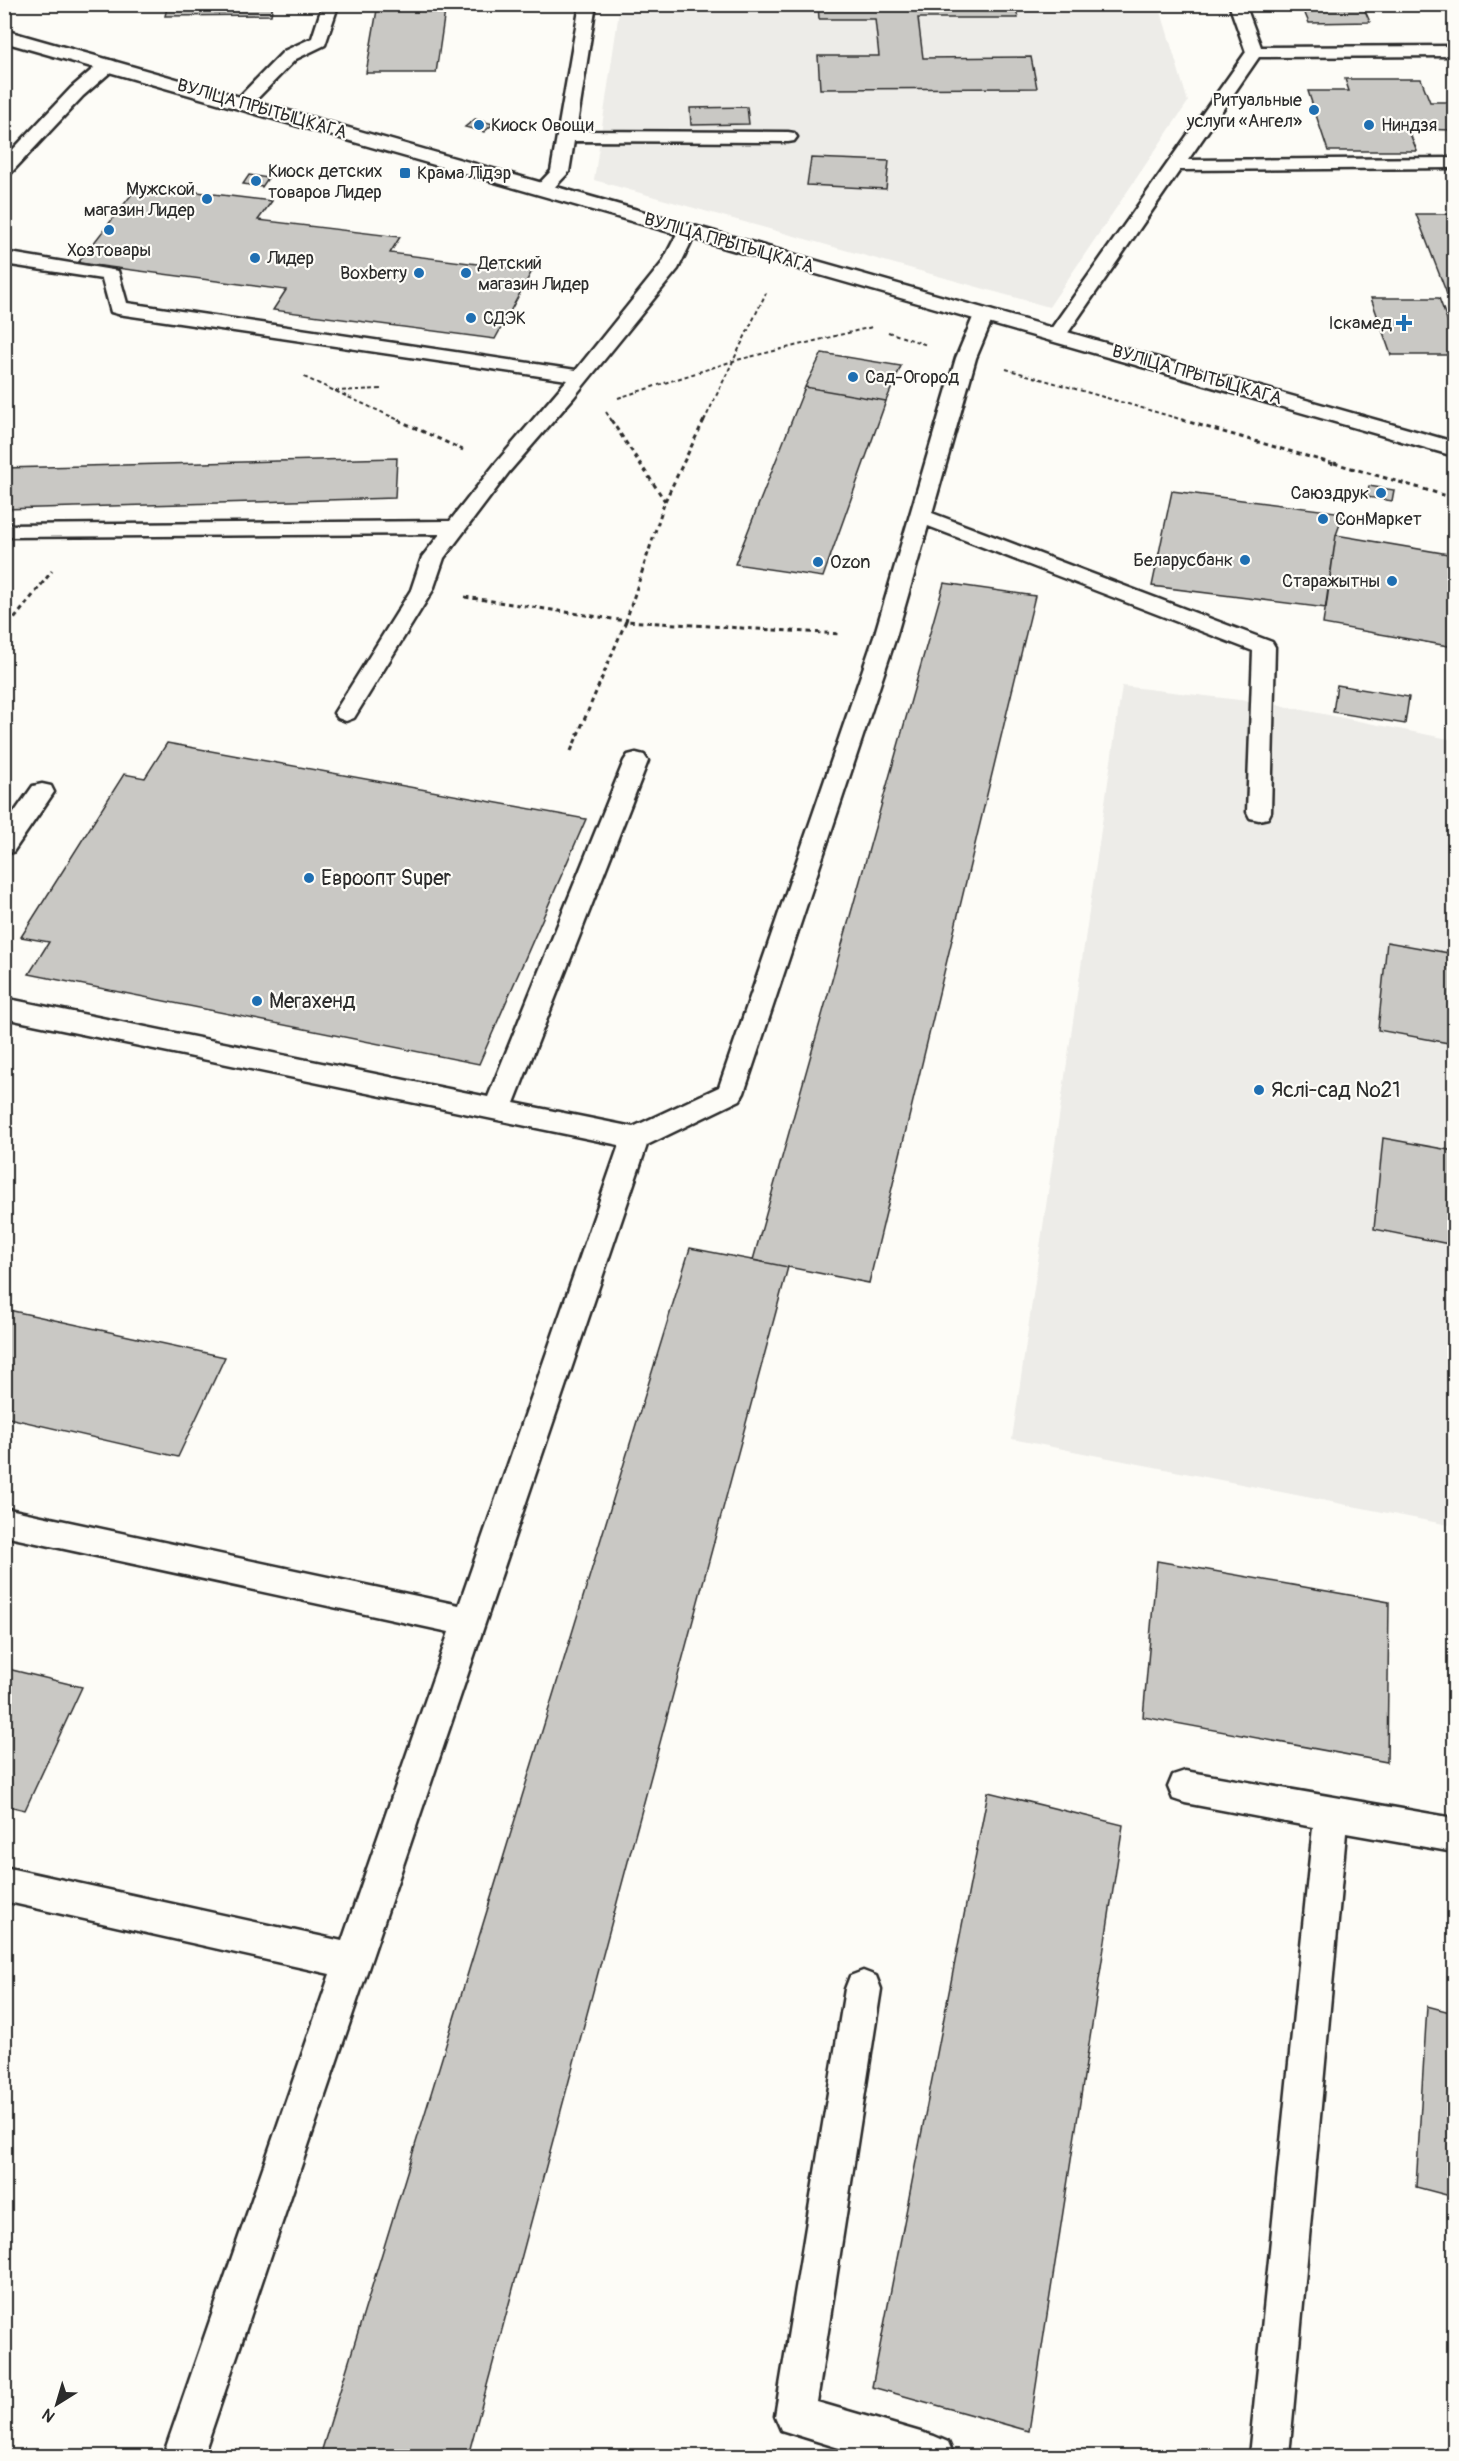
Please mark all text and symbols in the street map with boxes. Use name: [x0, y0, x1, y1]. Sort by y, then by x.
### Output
street label: ВУЛІЦА ПРЫТЫЦКАГА: [174, 74, 350, 144]
place label: Ритуальные услуги «Ангел»: [1186, 89, 1302, 133]
marker: Ритуальные услуги «Ангел»: [1307, 103, 1321, 117]
place label: Киоск Овощи: [491, 114, 594, 137]
place label: Ниндзя: [1381, 114, 1437, 137]
marker: Киоск Овощи: [472, 118, 486, 132]
marker: Ниндзя: [1362, 118, 1376, 132]
place label: Киоск детских товаров Лидер: [268, 160, 383, 204]
place label: Крама Лідэр: [417, 162, 511, 185]
marker: Крама Лідэр: [398, 166, 412, 180]
marker: Киоск детских товаров Лидер: [249, 174, 263, 188]
place label: Мужской магазин Лидер: [84, 178, 195, 222]
marker: Мужской магазин Лидер: [200, 192, 214, 206]
street label: ВУЛІЦА ПРЫТЫЦКАГА: [641, 208, 817, 278]
marker: Хозтовары: [102, 223, 116, 237]
place label: Хозтовары: [67, 239, 151, 262]
place label: Лидер: [266, 247, 314, 270]
marker: Лидер: [248, 251, 262, 265]
place label: Детский магазин Лидер: [477, 252, 589, 296]
place label: Boxberry: [340, 262, 407, 285]
marker: Boxberry: [412, 266, 426, 280]
marker: Детский магазин Лидер: [459, 266, 473, 280]
place label: СДЭК: [483, 307, 526, 330]
marker: СДЭК: [464, 311, 478, 325]
place label: Іскамед: [1329, 312, 1392, 335]
marker: Іскамед: [1397, 316, 1411, 330]
street label: ВУЛІЦА ПРЫТЫЦКАГА: [1109, 340, 1285, 410]
place label: Сад-Огород: [865, 366, 959, 389]
marker: Сад-Огород: [846, 370, 860, 384]
place label: Саюздрук: [1291, 482, 1369, 505]
marker: Саюздрук: [1374, 486, 1388, 500]
place label: СонМаркет: [1335, 508, 1422, 531]
marker: СонМаркет: [1316, 512, 1330, 526]
place label: Беларусбанк: [1133, 549, 1233, 572]
place label: Ozon: [830, 551, 870, 574]
marker: Беларусбанк: [1238, 553, 1252, 567]
marker: Ozon: [811, 555, 825, 569]
place label: Старажытны: [1282, 570, 1380, 593]
marker: Старажытны: [1385, 574, 1399, 588]
place label: Евроопт Super: [321, 865, 452, 892]
marker: Евроопт Super: [302, 871, 316, 885]
place label: Мегахенд: [269, 988, 356, 1015]
marker: Мегахенд: [250, 994, 264, 1008]
place label: Яслі-сад №21: [1271, 1077, 1401, 1104]
marker: Яслі-сад №21: [1252, 1083, 1266, 1097]
north arrow: [27, 2374, 87, 2434]
text: N: [38, 2404, 59, 2426]

